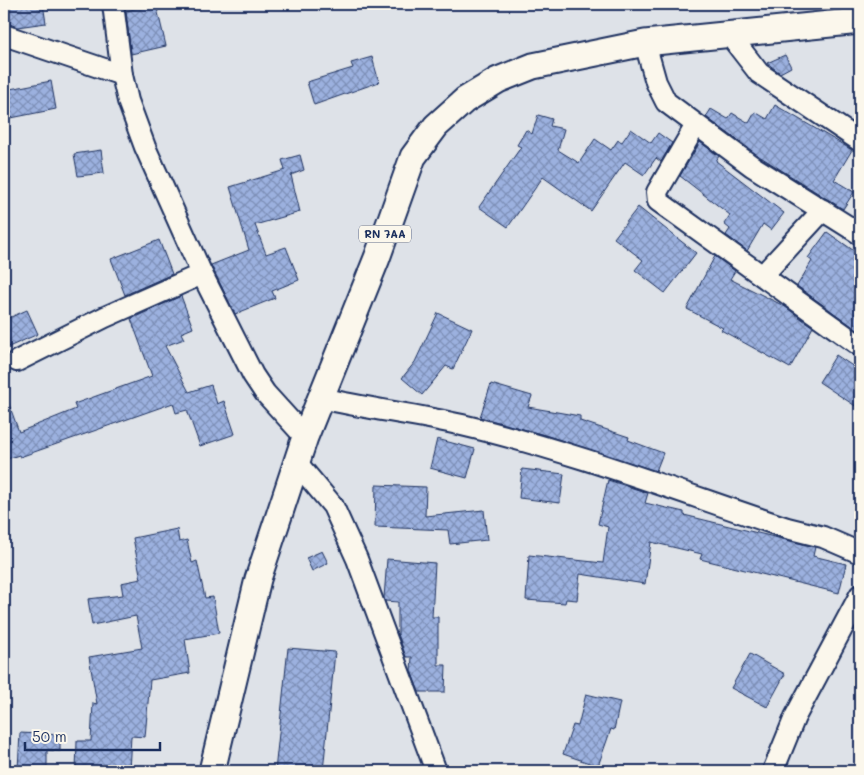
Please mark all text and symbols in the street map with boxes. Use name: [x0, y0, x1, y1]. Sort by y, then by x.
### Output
road number: RN 7AA: [359, 225, 411, 242]
scale bar: [25, 720, 160, 752]
text: 50 m: [32, 726, 67, 746]

